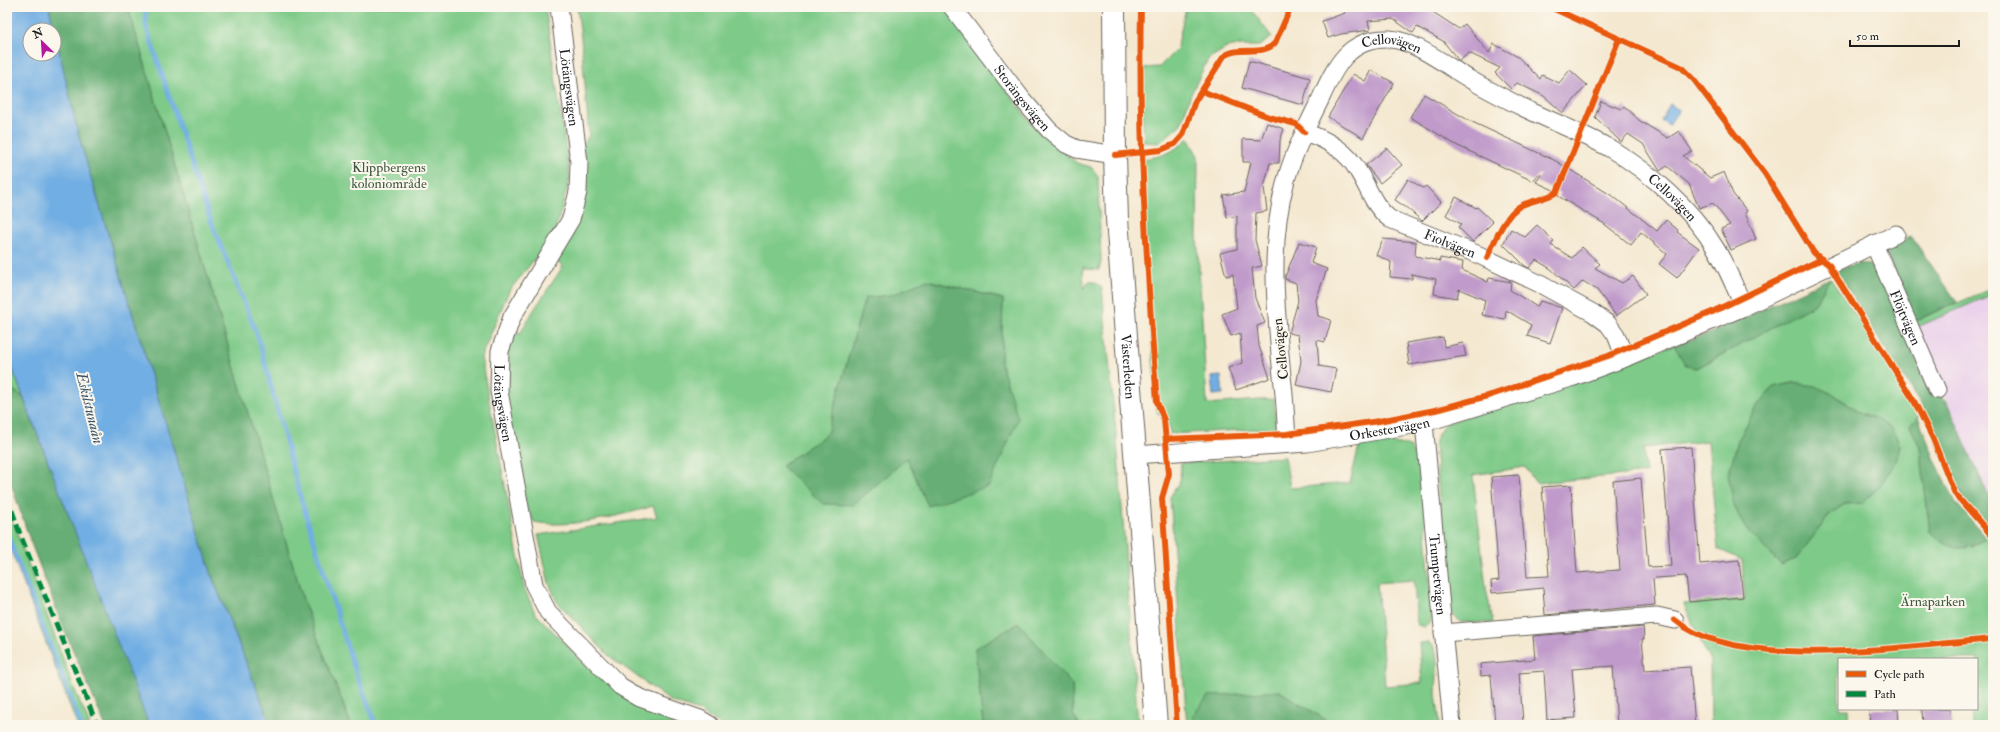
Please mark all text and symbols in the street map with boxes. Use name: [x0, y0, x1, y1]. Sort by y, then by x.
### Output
north arrow: [22, 22, 62, 62]
scale bar: [1850, 22, 1959, 48]
text: N: [30, 25, 46, 42]
text: 50 m: [1856, 29, 1880, 44]
street label: Cellovägen: [1359, 31, 1424, 57]
street label: Lötängsvägen: [555, 48, 582, 127]
street label: Storängsvägen: [990, 62, 1054, 135]
park label: Klippbergens koloniområde: [351, 159, 427, 192]
street label: Cellovägen: [1644, 170, 1700, 225]
street label: Fiolvägen: [1421, 226, 1478, 262]
street label: Flöjtvägen: [1886, 287, 1925, 348]
street label: Cellovägen: [1269, 317, 1292, 380]
street label: Västerleden: [1117, 333, 1139, 400]
street label: Lötängsvägen: [490, 364, 516, 443]
water label: Eskilstunaån: [71, 369, 108, 446]
street label: Orkestervägen: [1348, 414, 1432, 445]
street label: Trumpetvägen: [1425, 533, 1450, 616]
park label: Ärnaparken: [1900, 593, 1965, 611]
legend: [1838, 658, 1978, 710]
text: Cycle path: [1874, 667, 1925, 682]
text: Path: [1874, 687, 1897, 702]

